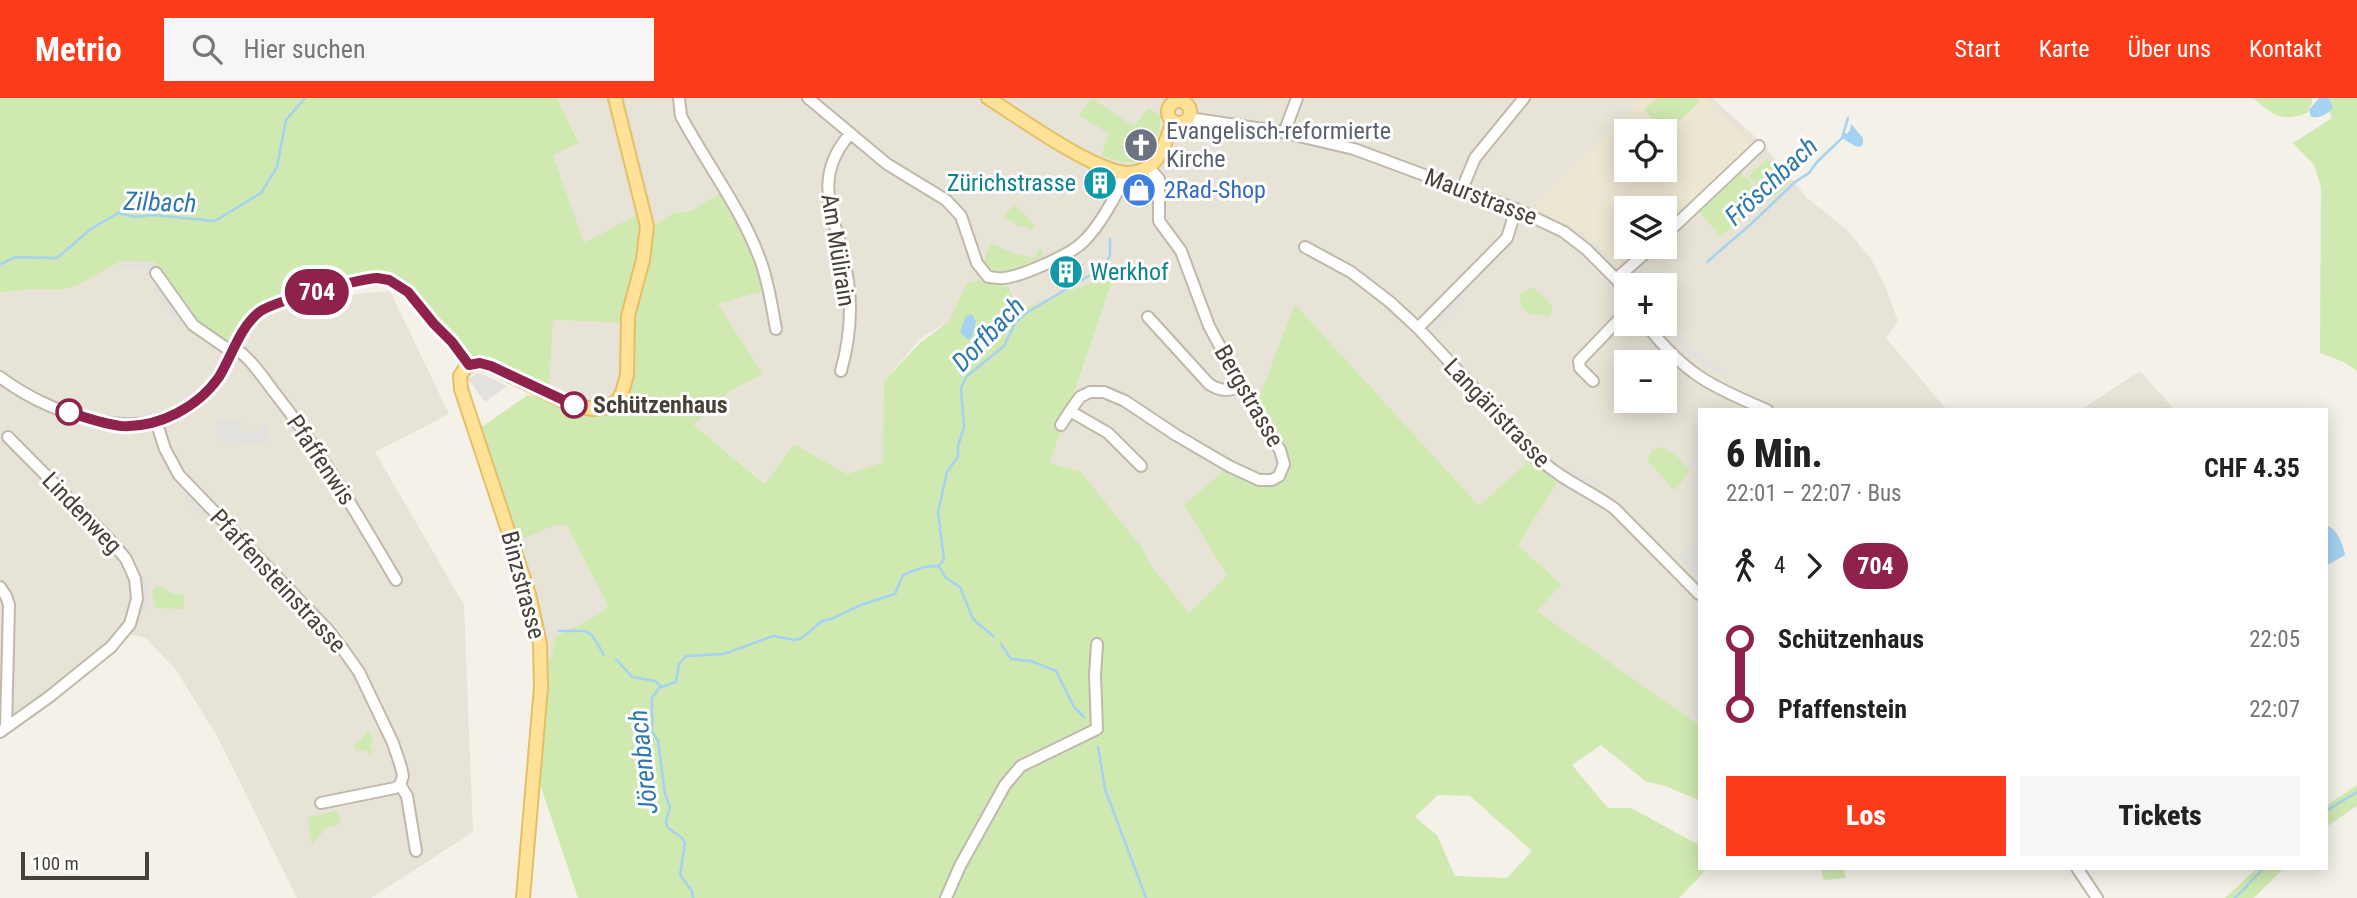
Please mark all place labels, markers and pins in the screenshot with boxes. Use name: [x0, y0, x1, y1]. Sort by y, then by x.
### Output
place label: Evangelisch-reformierte Kirche: [1166, 117, 1391, 173]
church icon: Evangelisch-reformierte Kirche: [1122, 126, 1160, 164]
building icon: Zürichstrasse: [1081, 164, 1119, 202]
place label: Zürichstrasse: [947, 169, 1076, 197]
shop icon: 2Rad-Shop: [1120, 171, 1158, 209]
place label: 2Rad-Shop: [1164, 176, 1266, 204]
building icon: Werkhof: [1047, 253, 1085, 291]
place label: Werkhof: [1090, 258, 1169, 286]
place label: Schützenhaus: [593, 391, 728, 419]
marker: Schützenhaus: [561, 392, 587, 418]
unlabelled marker: [56, 399, 82, 425]

